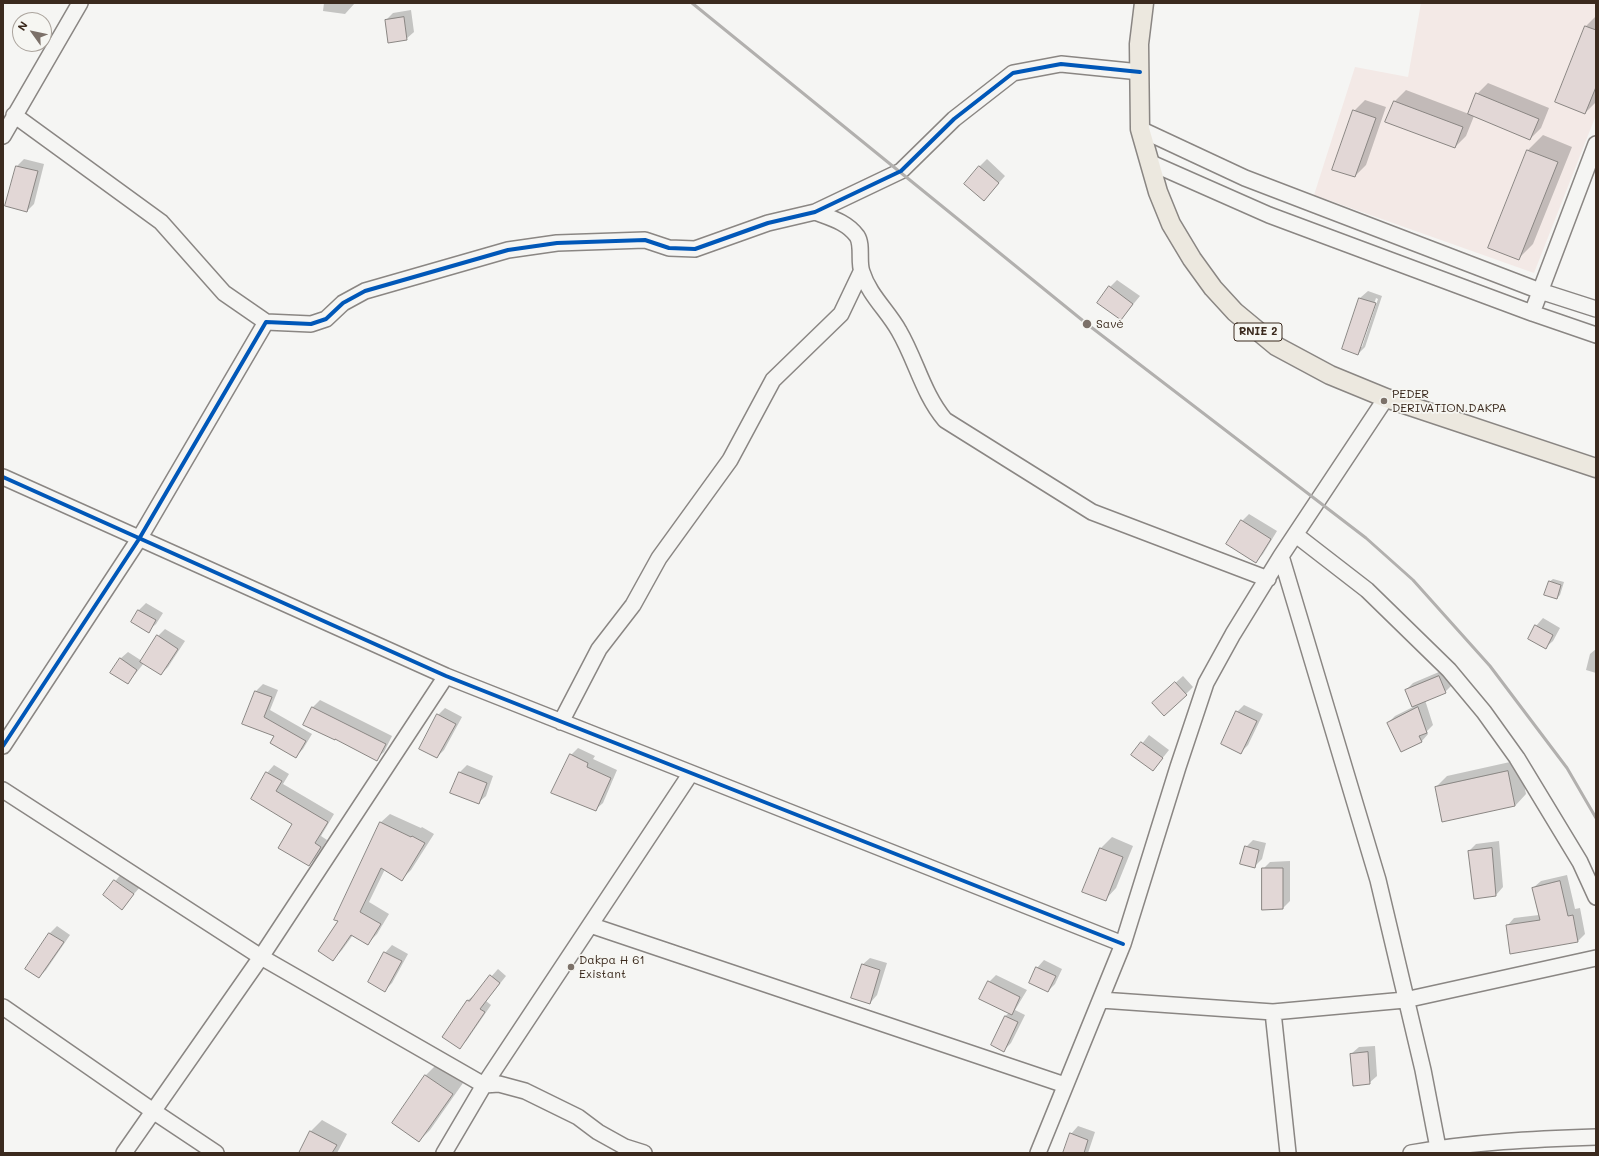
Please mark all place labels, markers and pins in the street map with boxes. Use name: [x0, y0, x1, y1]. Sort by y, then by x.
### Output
place label: Savè: [1096, 317, 1124, 331]
marker: Savè: [1081, 318, 1093, 330]
place label: PEDER DERIVATION.DAKPA: [1392, 387, 1507, 415]
marker: PEDER DERIVATION.DAKPA: [1379, 396, 1389, 406]
place label: Dakpa H 61 Existant: [579, 953, 645, 981]
marker: Dakpa H 61 Existant: [566, 962, 576, 972]

